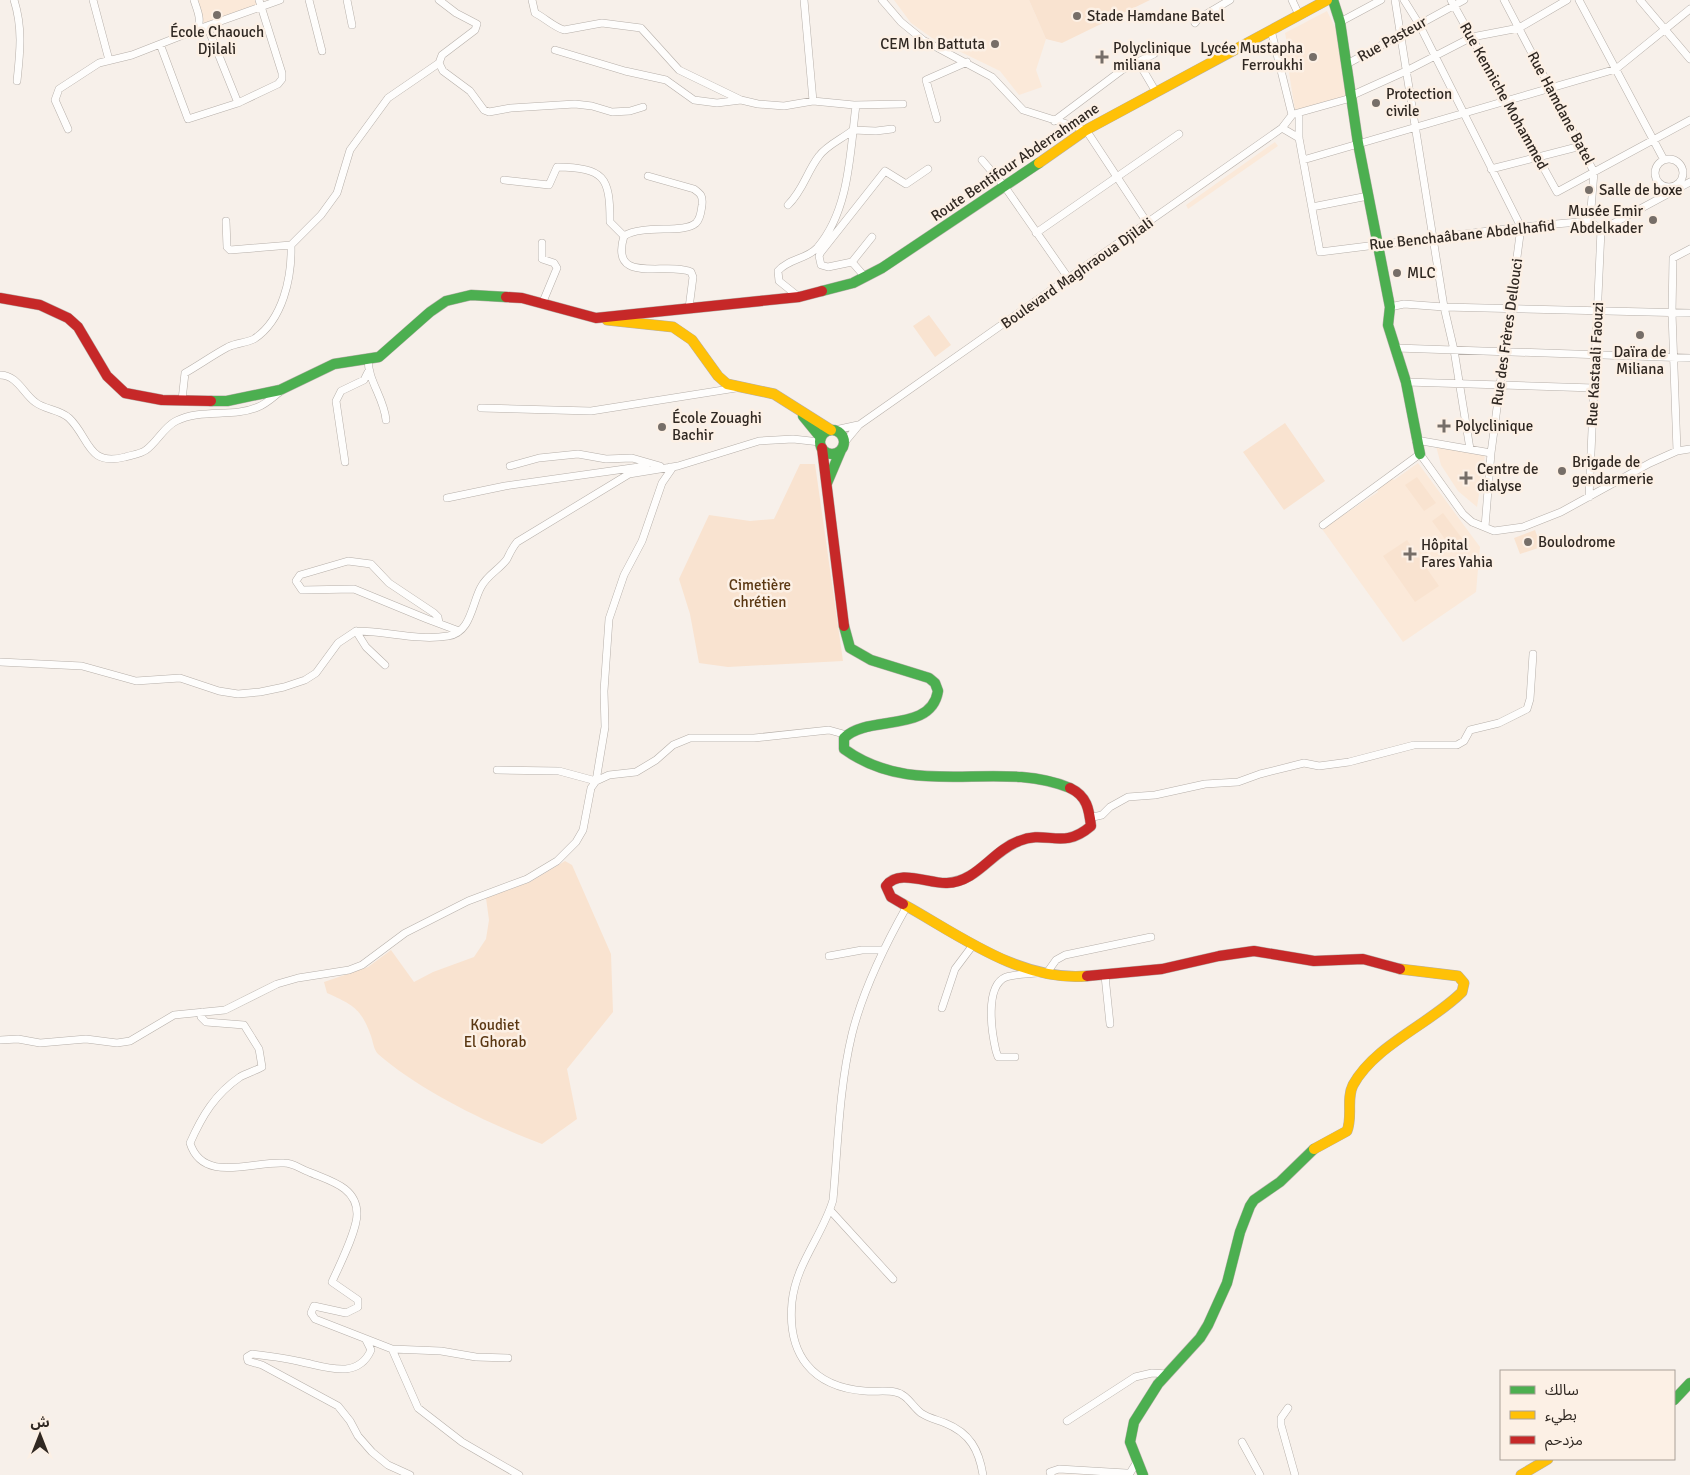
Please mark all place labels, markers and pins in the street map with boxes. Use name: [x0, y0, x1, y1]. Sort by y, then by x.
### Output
place label: Stade Hamdane Batel: [1087, 7, 1225, 25]
marker: École Chaouch Djilali: [211, 9, 223, 21]
marker: Stade Hamdane Batel: [1071, 10, 1083, 22]
place label: École Chaouch Djilali: [170, 22, 264, 58]
place label: CEM Ibn Battuta: [880, 35, 985, 53]
marker: CEM Ibn Battuta: [989, 38, 1001, 50]
place label: Polyclinique miliana: [1113, 39, 1191, 74]
place label: Lycée Mustapha Ferroukhi: [1200, 39, 1303, 74]
marker: Polyclinique miliana: [1095, 50, 1109, 64]
marker: Lycée Mustapha Ferroukhi: [1307, 51, 1319, 63]
place label: Protection civile: [1386, 85, 1452, 120]
marker: Protection civile: [1370, 97, 1382, 109]
place label: Salle de boxe: [1599, 181, 1683, 199]
marker: Salle de boxe: [1583, 184, 1595, 196]
place label: Musée Emir Abdelkader: [1568, 202, 1643, 237]
marker: Musée Emir Abdelkader: [1647, 214, 1659, 226]
place label: MLC: [1407, 264, 1436, 282]
marker: MLC: [1391, 267, 1403, 279]
marker: Daïra de Miliana: [1634, 329, 1646, 341]
place label: Daïra de Miliana: [1613, 343, 1667, 378]
place label: École Zouaghi Bachir: [672, 408, 762, 444]
place label: Polyclinique: [1455, 417, 1533, 435]
marker: Polyclinique: [1437, 419, 1451, 433]
marker: École Zouaghi Bachir: [656, 421, 668, 433]
place label: Brigade de gendarmerie: [1572, 453, 1654, 488]
place label: Centre de dialyse: [1477, 460, 1538, 495]
marker: Brigade de gendarmerie: [1556, 465, 1568, 477]
marker: Centre de dialyse: [1459, 471, 1473, 485]
place label: Boulodrome: [1538, 533, 1616, 551]
place label: Hôpital Fares Yahia: [1421, 536, 1493, 571]
marker: Boulodrome: [1522, 536, 1534, 548]
marker: Hôpital Fares Yahia: [1403, 547, 1417, 561]

